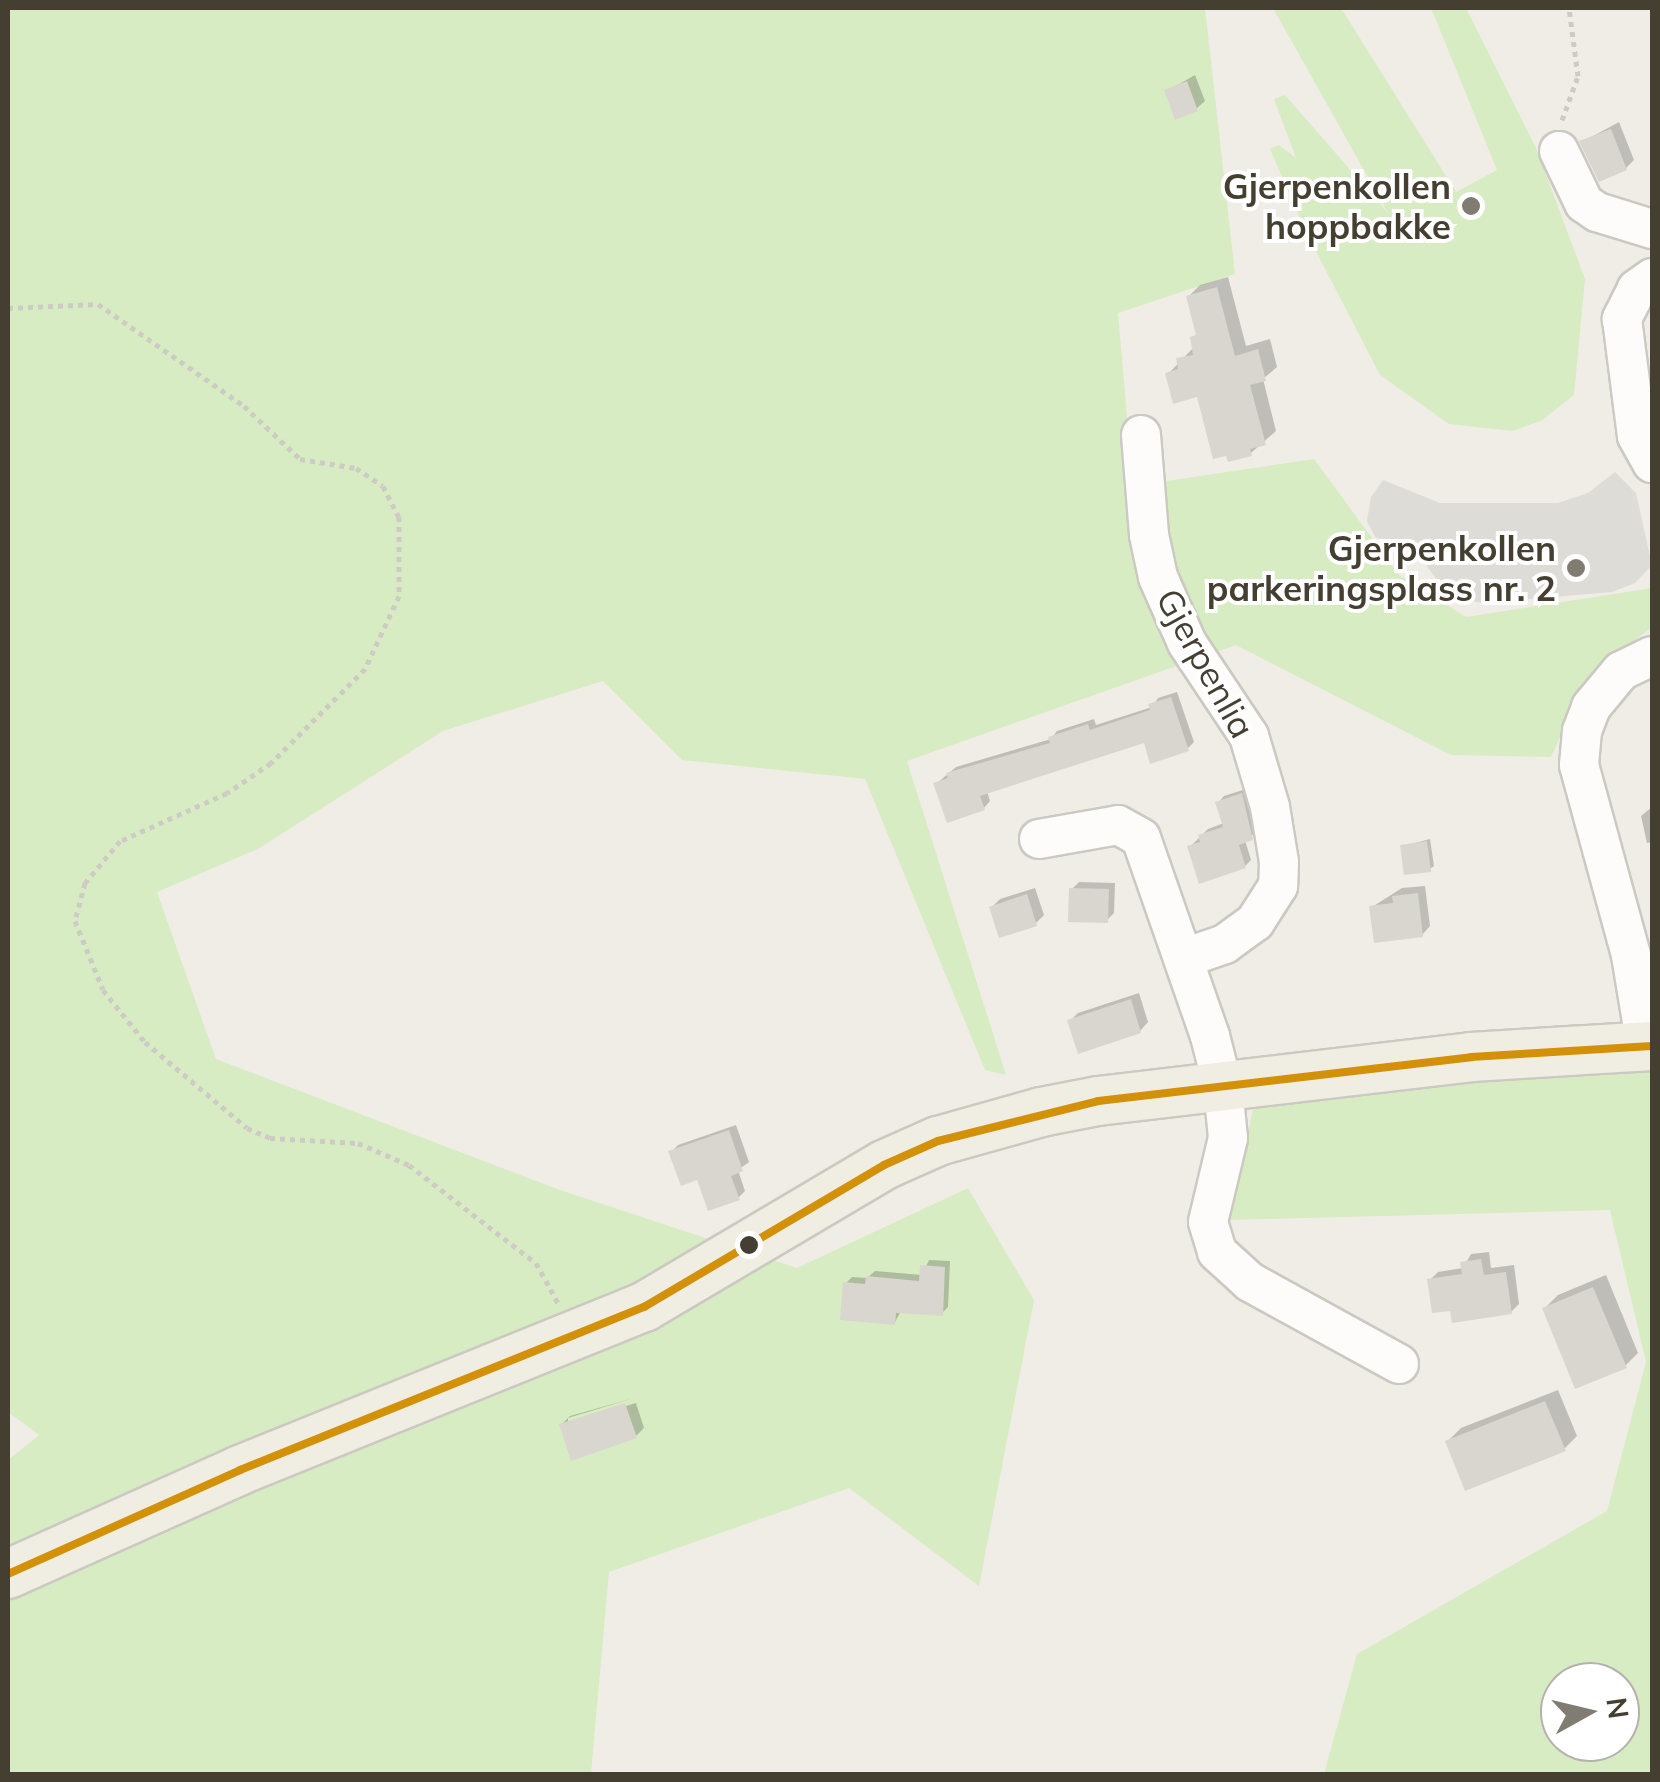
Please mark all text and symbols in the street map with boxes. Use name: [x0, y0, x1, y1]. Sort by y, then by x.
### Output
place label: Gjerpenkollen hoppbakke: [1223, 165, 1451, 247]
marker: Gjerpenkollen hoppbakke: [1460, 195, 1482, 217]
place label: Gjerpenkollen parkeringsplass nr. 2: [1207, 527, 1556, 609]
marker: Gjerpenkollen parkeringsplass nr. 2: [1565, 557, 1587, 579]
street label: Gjerpenlia: [1148, 581, 1264, 745]
unlabelled marker: [739, 1235, 759, 1255]
north arrow: [1540, 1662, 1640, 1762]
text: N: [1599, 1695, 1637, 1721]

